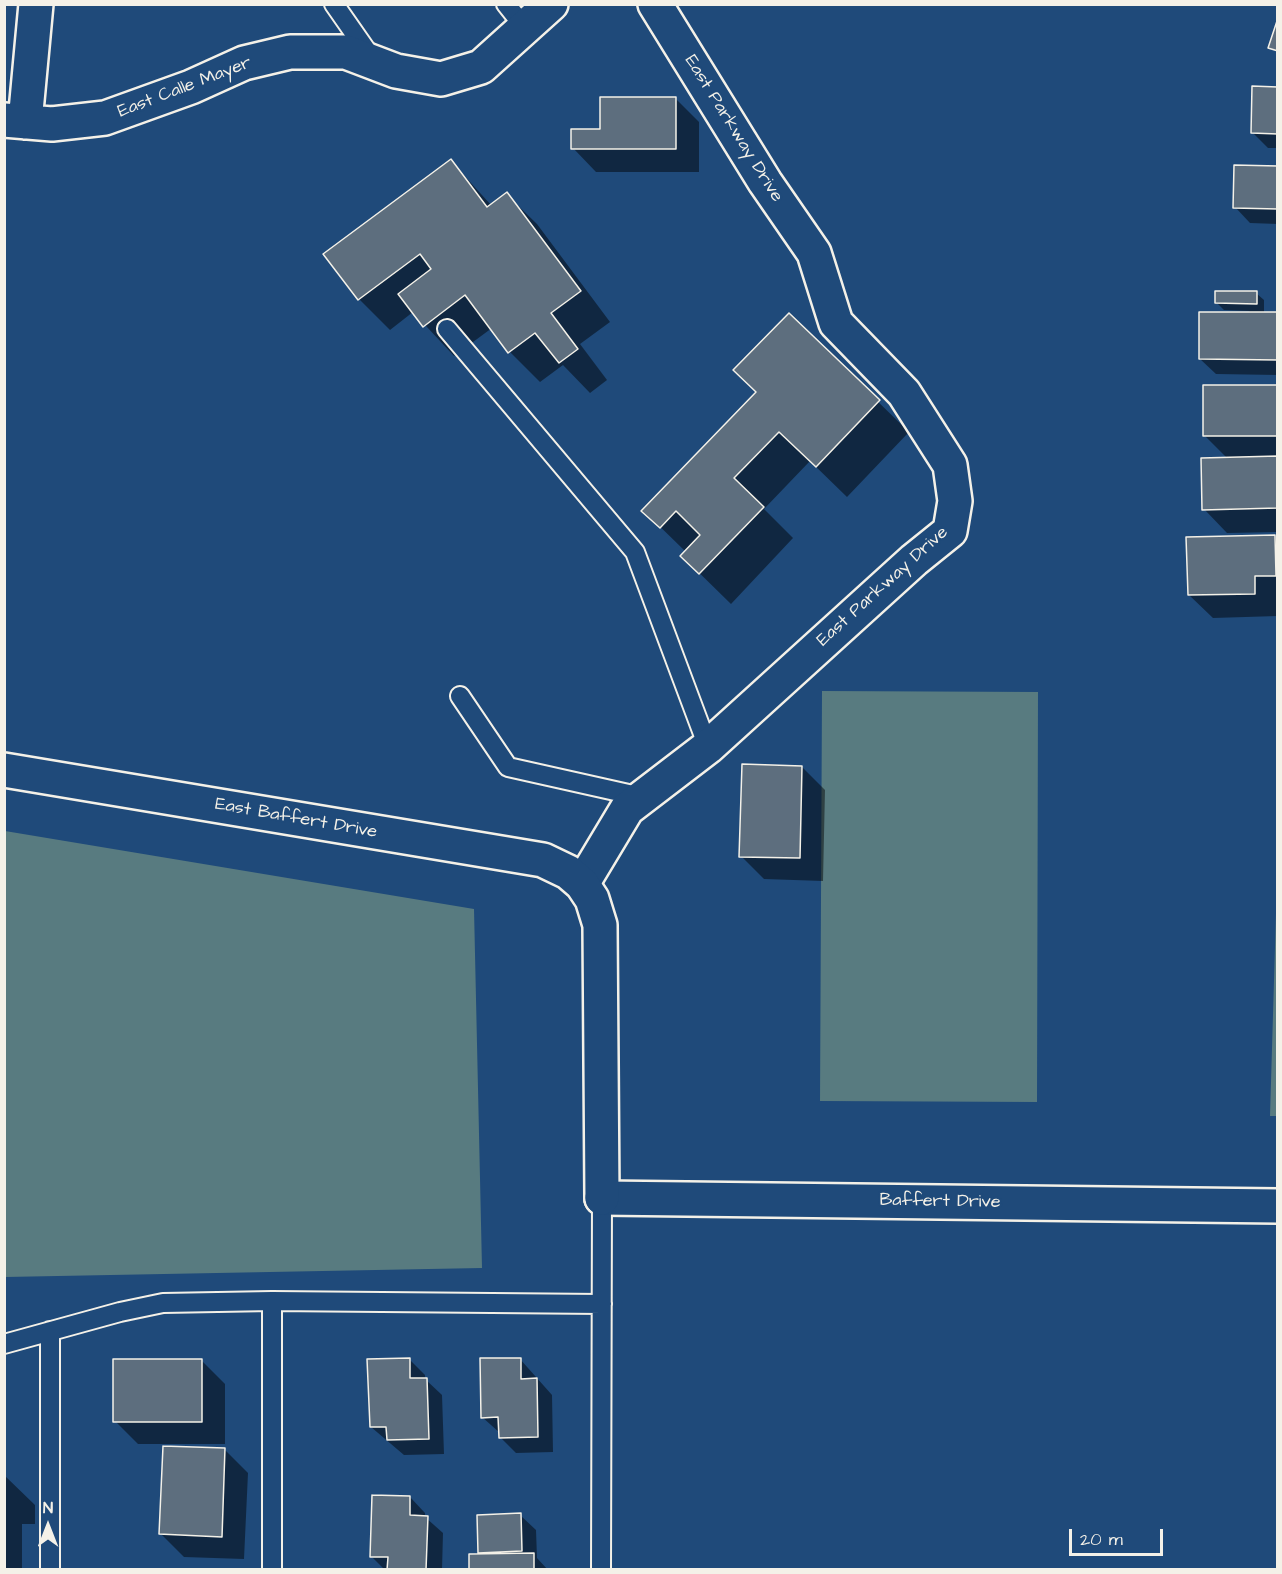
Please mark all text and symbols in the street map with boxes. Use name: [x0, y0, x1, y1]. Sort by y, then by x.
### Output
street label: East Parkway Drive: [679, 52, 787, 206]
street label: East Calle Mayer: [115, 53, 255, 123]
street label: East Parkway Drive: [813, 522, 953, 652]
street label: East Baffert Drive: [213, 794, 379, 844]
street label: Baffert Drive: [879, 1190, 1001, 1214]
north arrow: [18, 1496, 78, 1556]
text: N: [43, 1497, 53, 1519]
scale bar: [1072, 1517, 1166, 1555]
text: 20 m: [1080, 1527, 1123, 1552]

